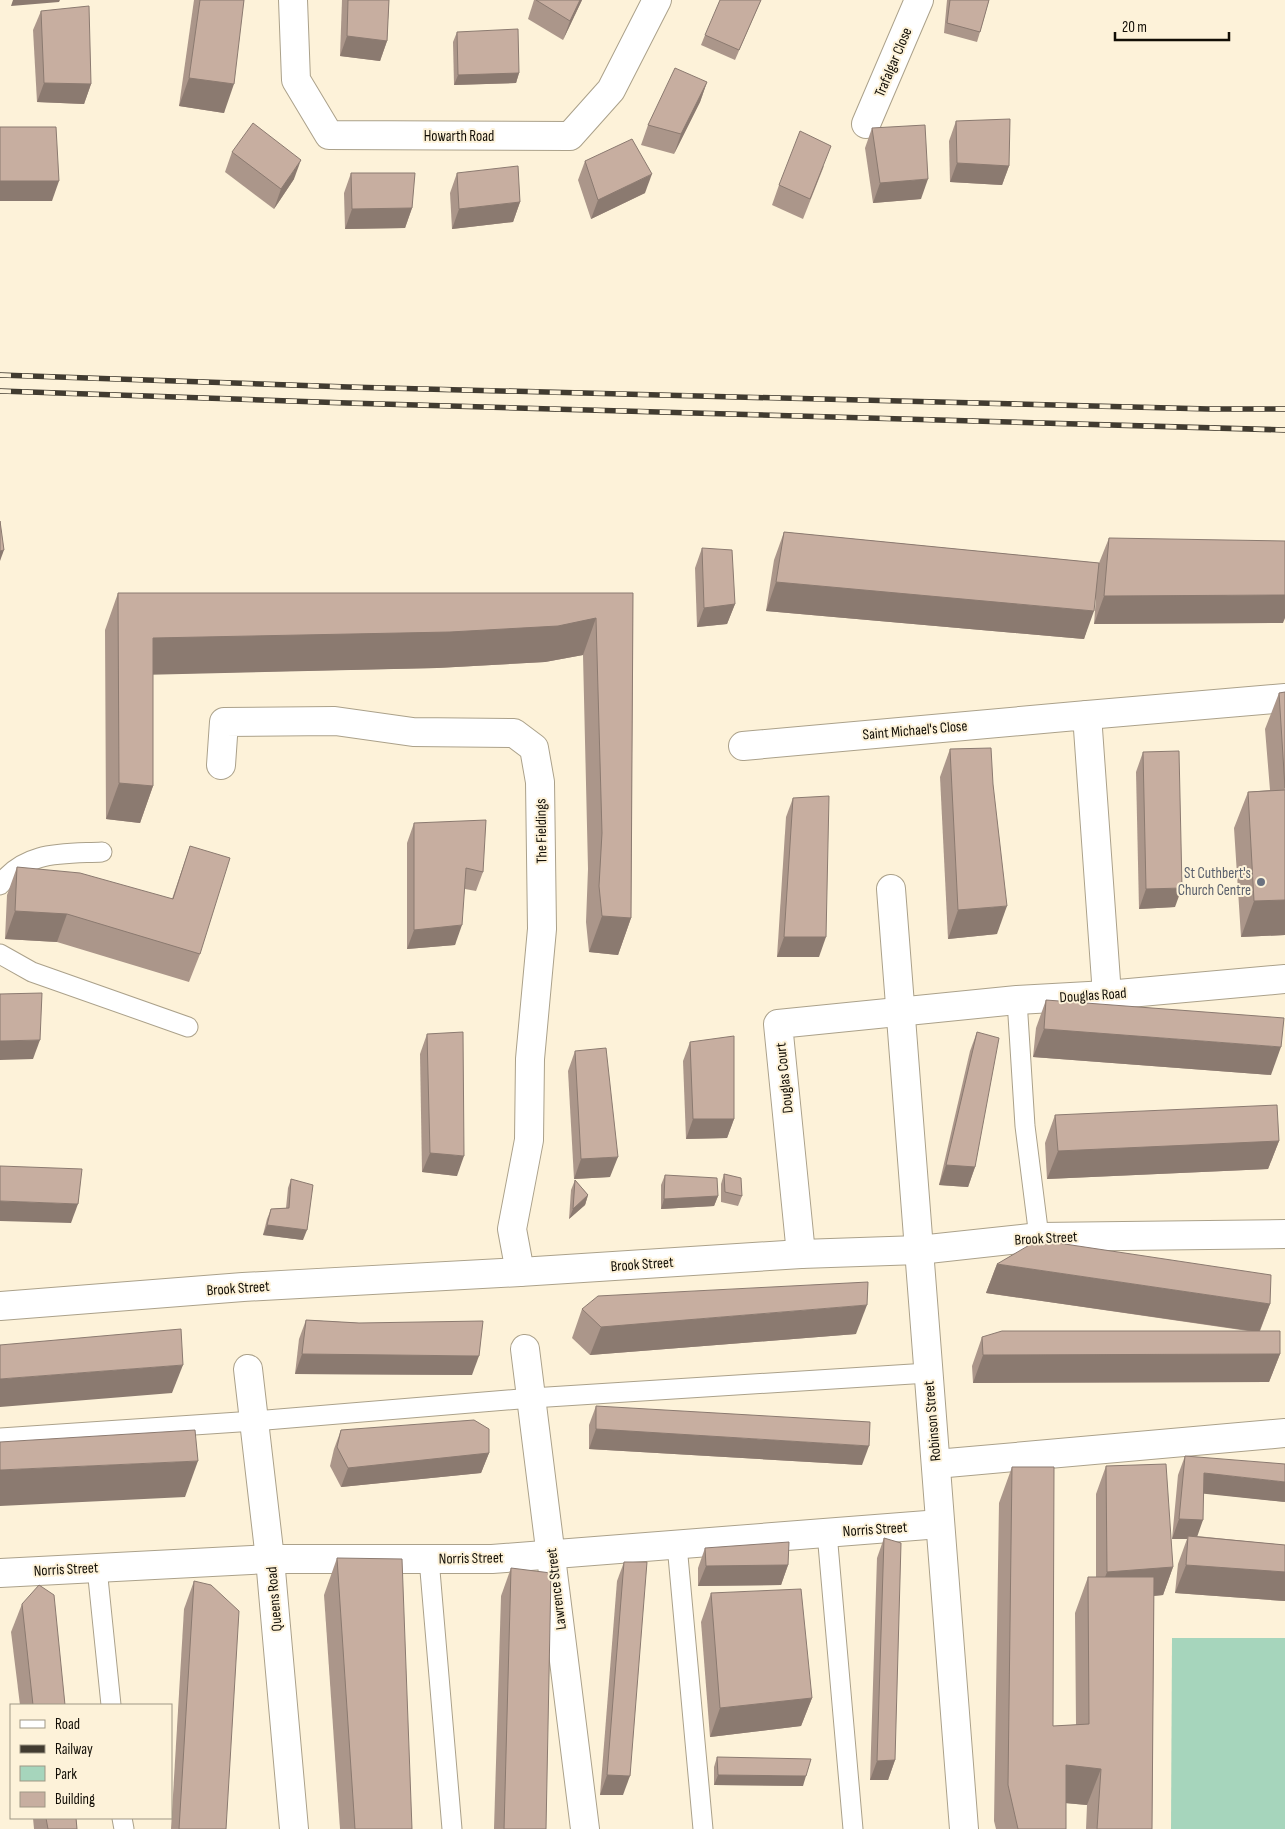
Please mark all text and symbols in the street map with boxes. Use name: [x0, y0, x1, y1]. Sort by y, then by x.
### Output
scale bar: [1115, 10, 1229, 42]
text: 20 m: [1122, 18, 1147, 37]
street label: Trafalgar Close: [870, 25, 917, 100]
street label: Howarth Road: [424, 127, 494, 146]
street label: Saint Michael's Close: [862, 716, 968, 745]
street label: The Fieldings: [531, 798, 552, 864]
place label: St Cuthbert's Church Centre: [1178, 864, 1251, 900]
marker: St Cuthbert's Church Centre: [1255, 876, 1267, 888]
street label: Douglas Road: [1059, 984, 1127, 1007]
street label: Douglas Court: [771, 1041, 798, 1114]
street label: Brook Street: [1014, 1227, 1078, 1250]
street label: Brook Street: [610, 1253, 675, 1276]
street label: Brook Street: [206, 1277, 271, 1300]
street label: Robinson Street: [919, 1380, 945, 1462]
street label: Norris Street: [842, 1518, 908, 1541]
street label: Lawrence Street: [542, 1547, 571, 1631]
street label: Norris Street: [438, 1548, 504, 1569]
street label: Norris Street: [33, 1558, 99, 1581]
street label: Queens Road: [262, 1566, 287, 1632]
legend: [10, 1704, 172, 1819]
text: Road: [55, 1715, 80, 1734]
text: Railway: [55, 1740, 93, 1759]
text: Park: [55, 1765, 77, 1784]
text: Building: [55, 1790, 95, 1809]

